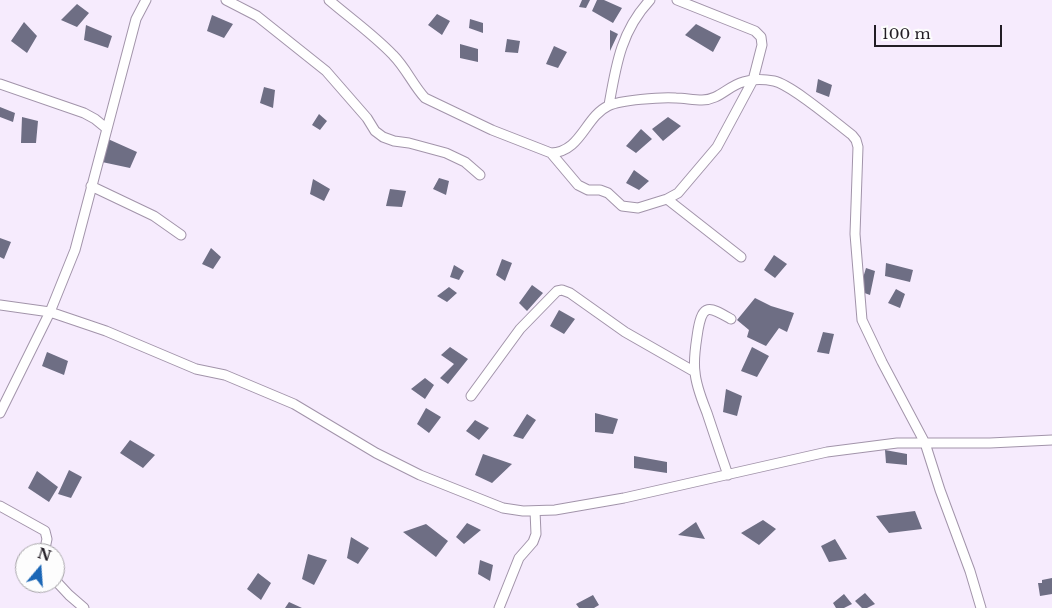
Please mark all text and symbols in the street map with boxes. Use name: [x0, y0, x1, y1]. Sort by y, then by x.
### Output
scale bar: [877, 15, 1004, 47]
text: 100 m: [882, 24, 931, 43]
north arrow: [15, 543, 65, 593]
text: N: [35, 544, 53, 565]

